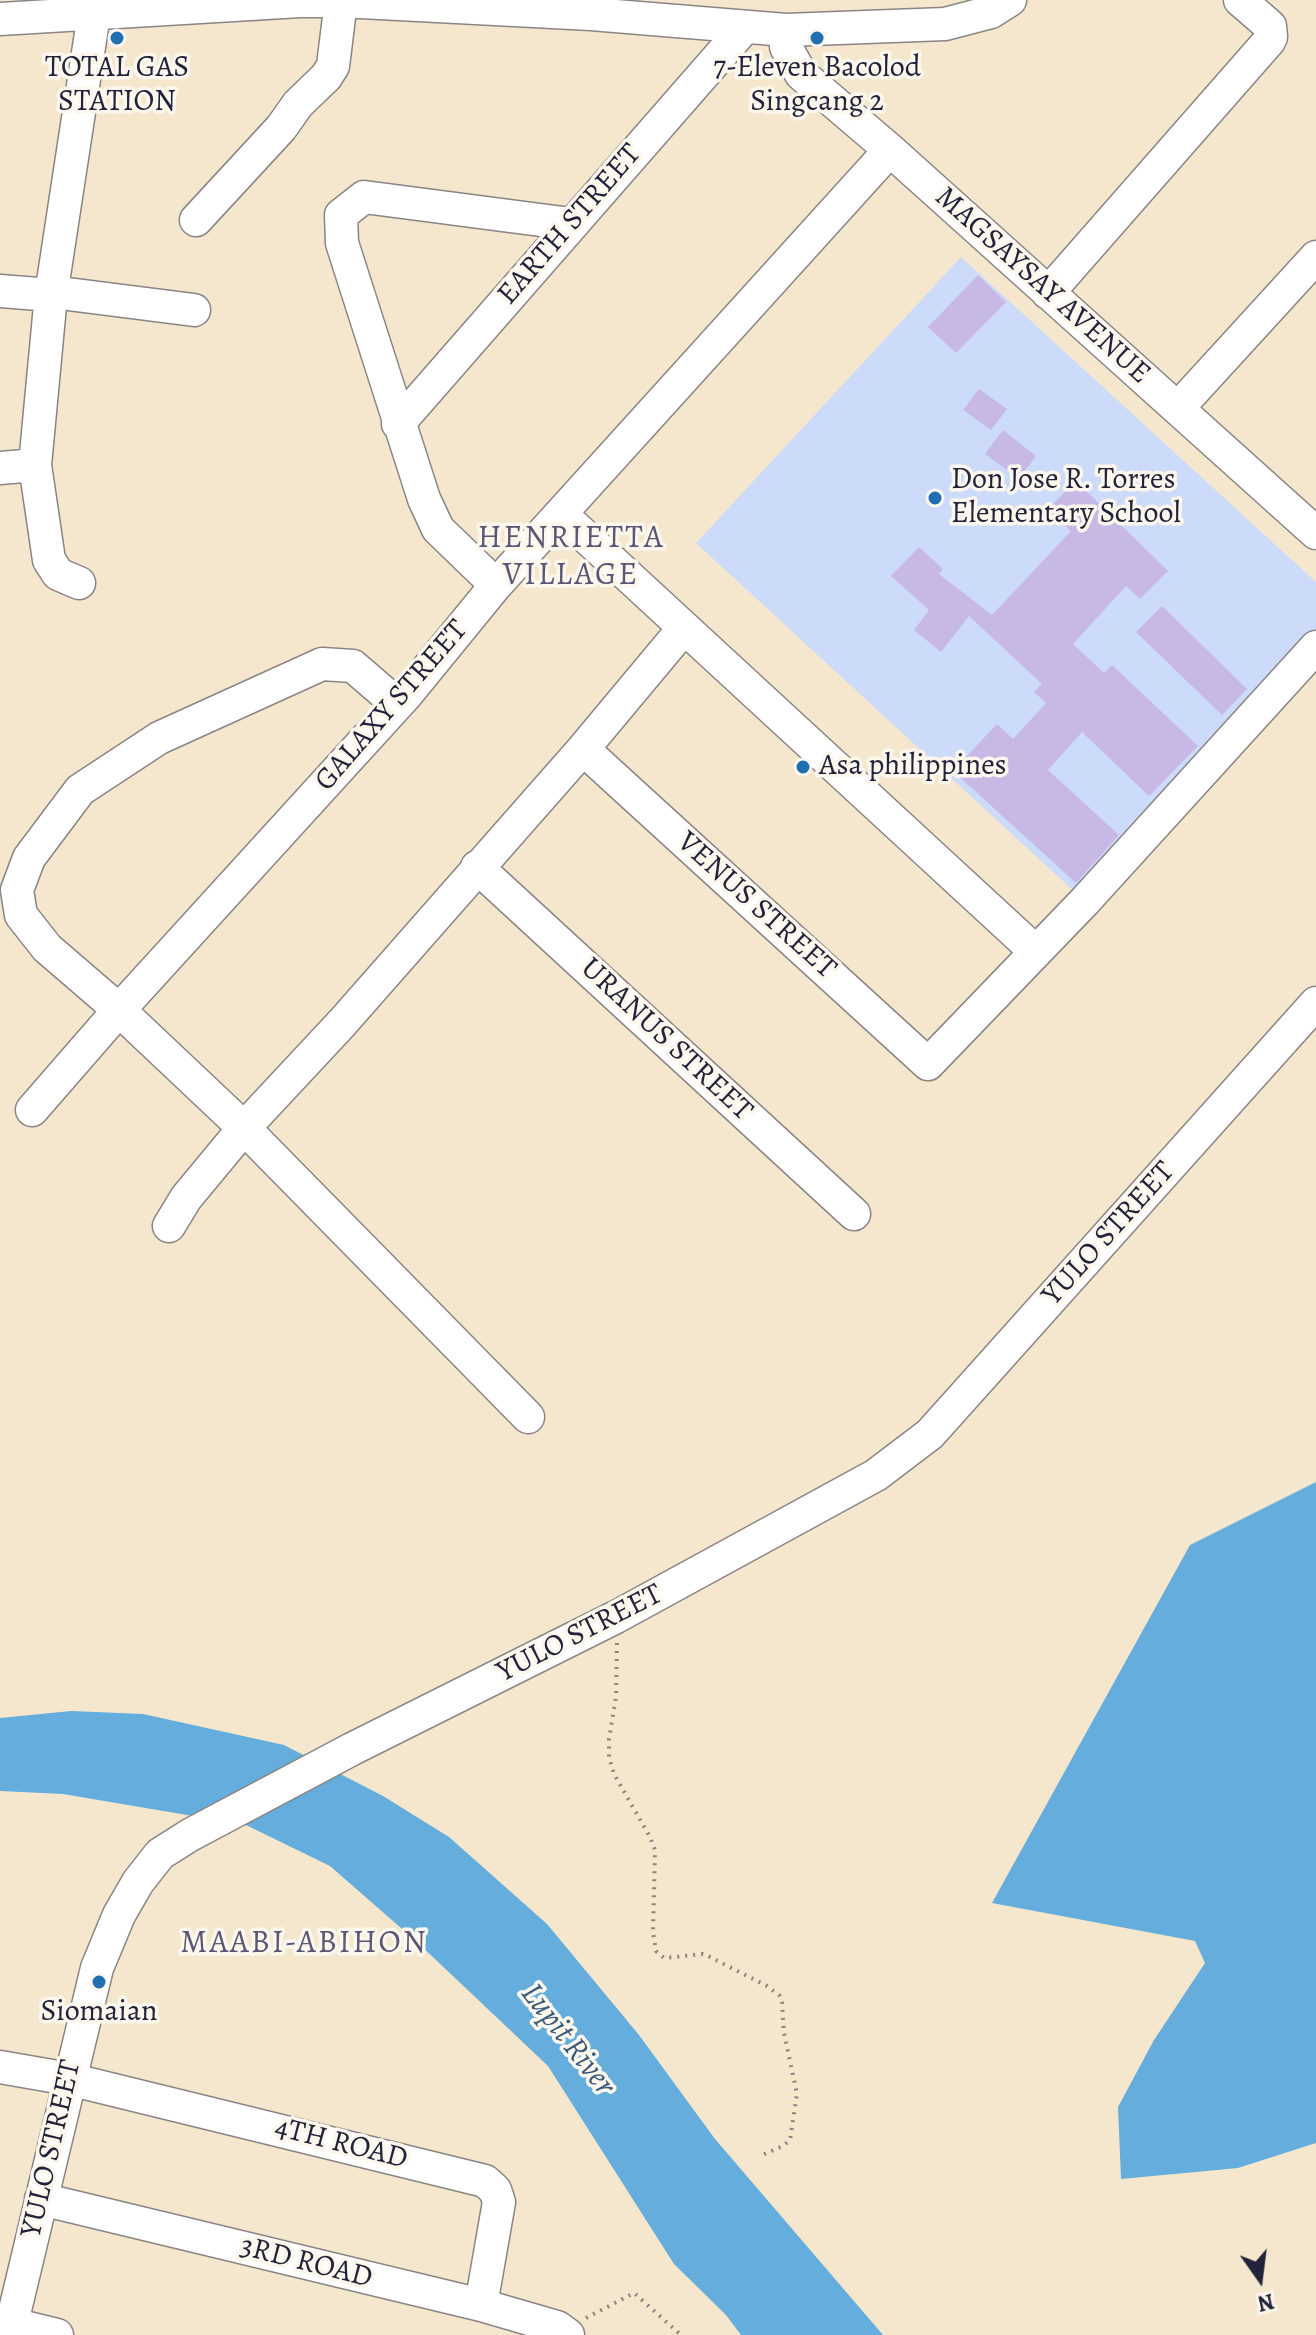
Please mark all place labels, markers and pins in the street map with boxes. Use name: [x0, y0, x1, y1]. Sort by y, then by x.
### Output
marker: TOTAL GAS STATION: [108, 29, 126, 47]
marker: 7-Eleven Bacolod Singcang 2: [808, 29, 826, 47]
place label: TOTAL GAS STATION: [45, 51, 189, 122]
place label: 7-Eleven Bacolod Singcang 2: [713, 51, 921, 122]
place label: Don Jose R. Torres Elementary School: [951, 463, 1181, 534]
marker: Don Jose R. Torres Elementary School: [926, 489, 944, 507]
place label: Asa philippines: [819, 749, 1007, 785]
marker: Asa philippines: [794, 758, 812, 776]
marker: Siomaian: [90, 1973, 108, 1991]
place label: Siomaian: [41, 1995, 157, 2031]

